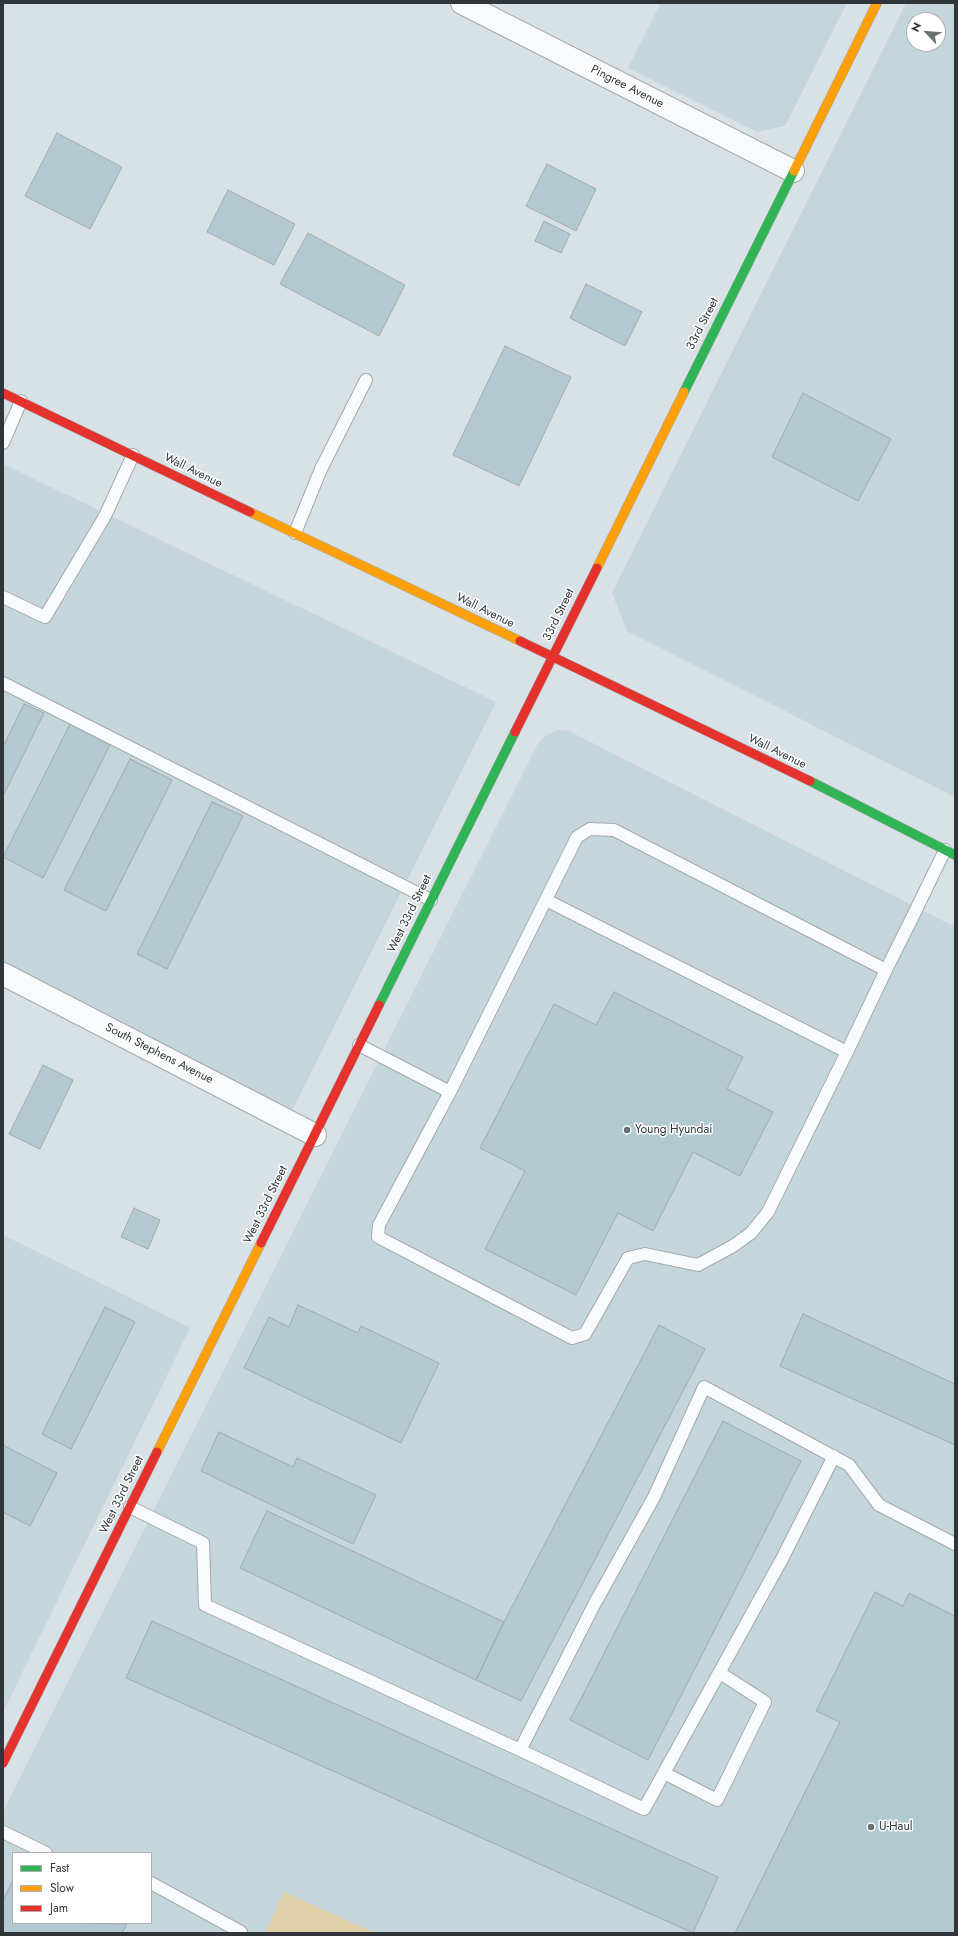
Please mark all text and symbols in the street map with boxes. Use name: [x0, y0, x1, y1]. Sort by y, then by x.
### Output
north arrow: [906, 12, 946, 52]
text: N: [907, 20, 925, 35]
street label: Pingree Avenue: [588, 62, 666, 112]
street label: 33rd Street: [684, 296, 722, 352]
street label: Wall Avenue: [162, 451, 224, 491]
street label: 33rd Street: [540, 587, 578, 643]
street label: Wall Avenue: [454, 591, 516, 631]
street label: Wall Avenue: [746, 732, 808, 772]
street label: West 33rd Street: [385, 873, 435, 955]
street label: South Stephens Avenue: [103, 1021, 215, 1087]
place label: Young Hyundai: [635, 1123, 712, 1137]
marker: Young Hyundai: [622, 1125, 632, 1135]
street label: West 33rd Street: [241, 1164, 291, 1246]
street label: West 33rd Street: [97, 1454, 147, 1536]
place label: U-Haul: [879, 1820, 912, 1834]
marker: U-Haul: [866, 1822, 876, 1832]
legend: [12, 1852, 152, 1924]
text: Fast: [50, 1859, 69, 1877]
text: Slow: [50, 1879, 74, 1897]
text: Jam: [50, 1899, 68, 1917]

